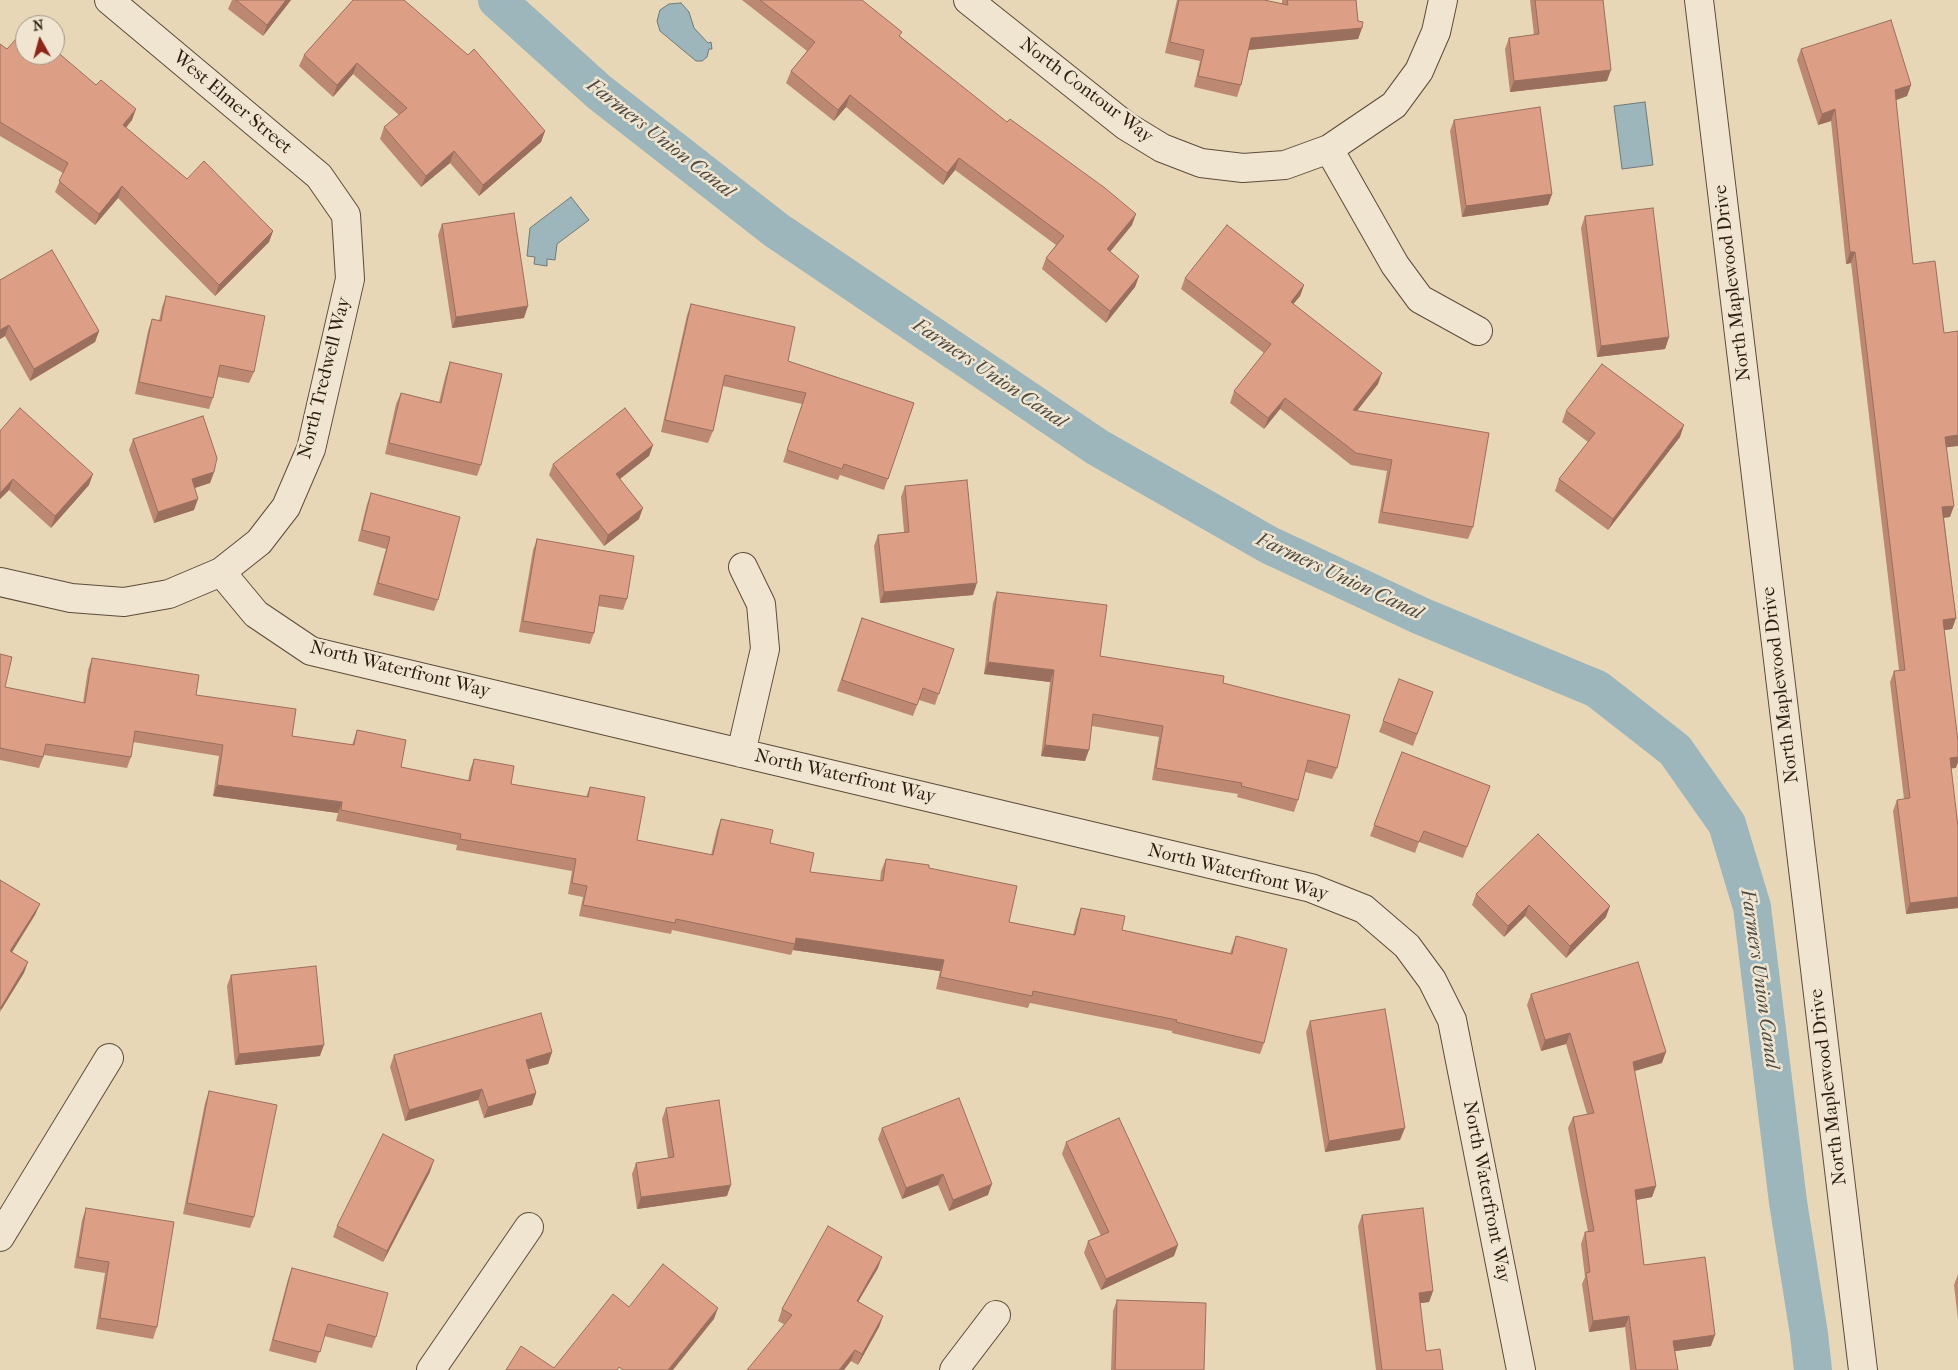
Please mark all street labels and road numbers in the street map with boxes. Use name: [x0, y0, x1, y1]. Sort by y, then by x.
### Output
street label: North Contour Way: [1015, 33, 1157, 149]
street label: West Elmer Street: [168, 46, 296, 160]
street label: North Maplewood Drive: [1710, 183, 1756, 383]
street label: North Tredwell Way: [294, 295, 356, 461]
street label: North Maplewood Drive: [1758, 585, 1804, 785]
street label: North Waterfront Way: [307, 637, 493, 703]
street label: North Waterfront Way: [752, 745, 938, 809]
street label: North Waterfront Way: [1145, 840, 1331, 906]
street label: North Maplewood Drive: [1806, 987, 1852, 1187]
street label: North Waterfront Way: [1457, 1099, 1515, 1285]

